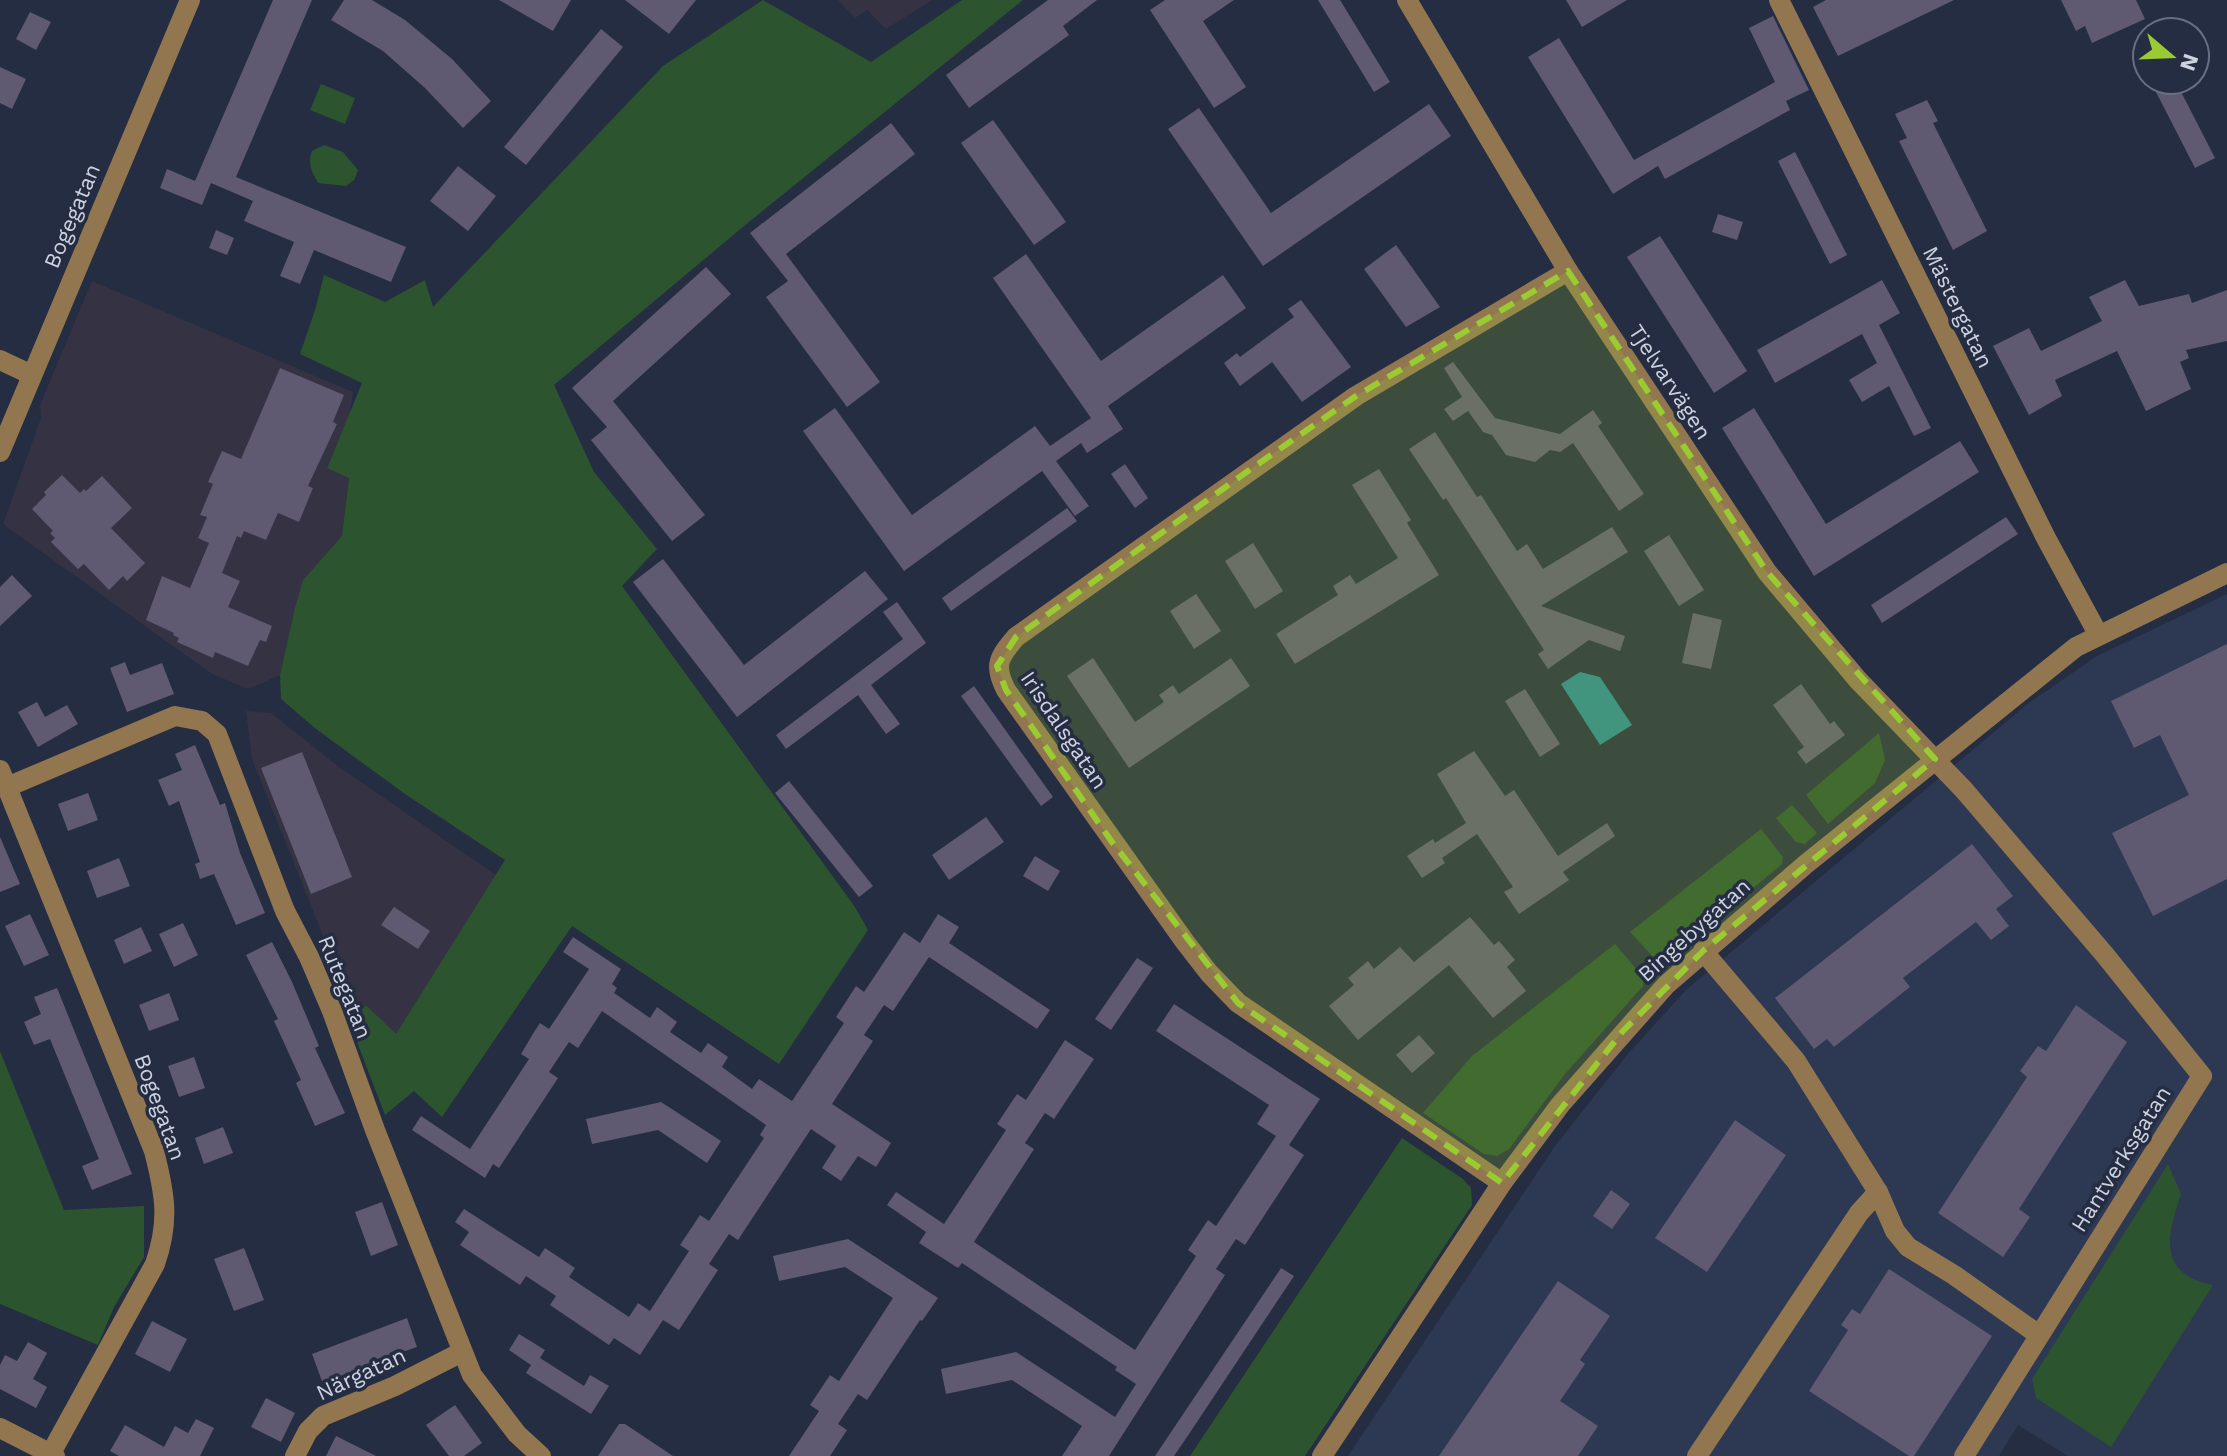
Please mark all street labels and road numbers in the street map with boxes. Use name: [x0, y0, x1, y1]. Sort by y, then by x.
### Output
street label: Bogegatan: [39, 160, 105, 272]
street label: Mästergatan: [1918, 242, 1998, 372]
street label: Tjelvarvägen: [1624, 320, 1716, 444]
street label: Irisdalsgatan: [1015, 666, 1113, 794]
street label: Bingebygatan: [1633, 873, 1755, 987]
street label: Rutegatan: [313, 932, 377, 1042]
street label: Bogegatan: [129, 1051, 191, 1163]
street label: Hantverksgatan: [2066, 1082, 2176, 1236]
street label: Närgatan: [312, 1342, 410, 1406]

